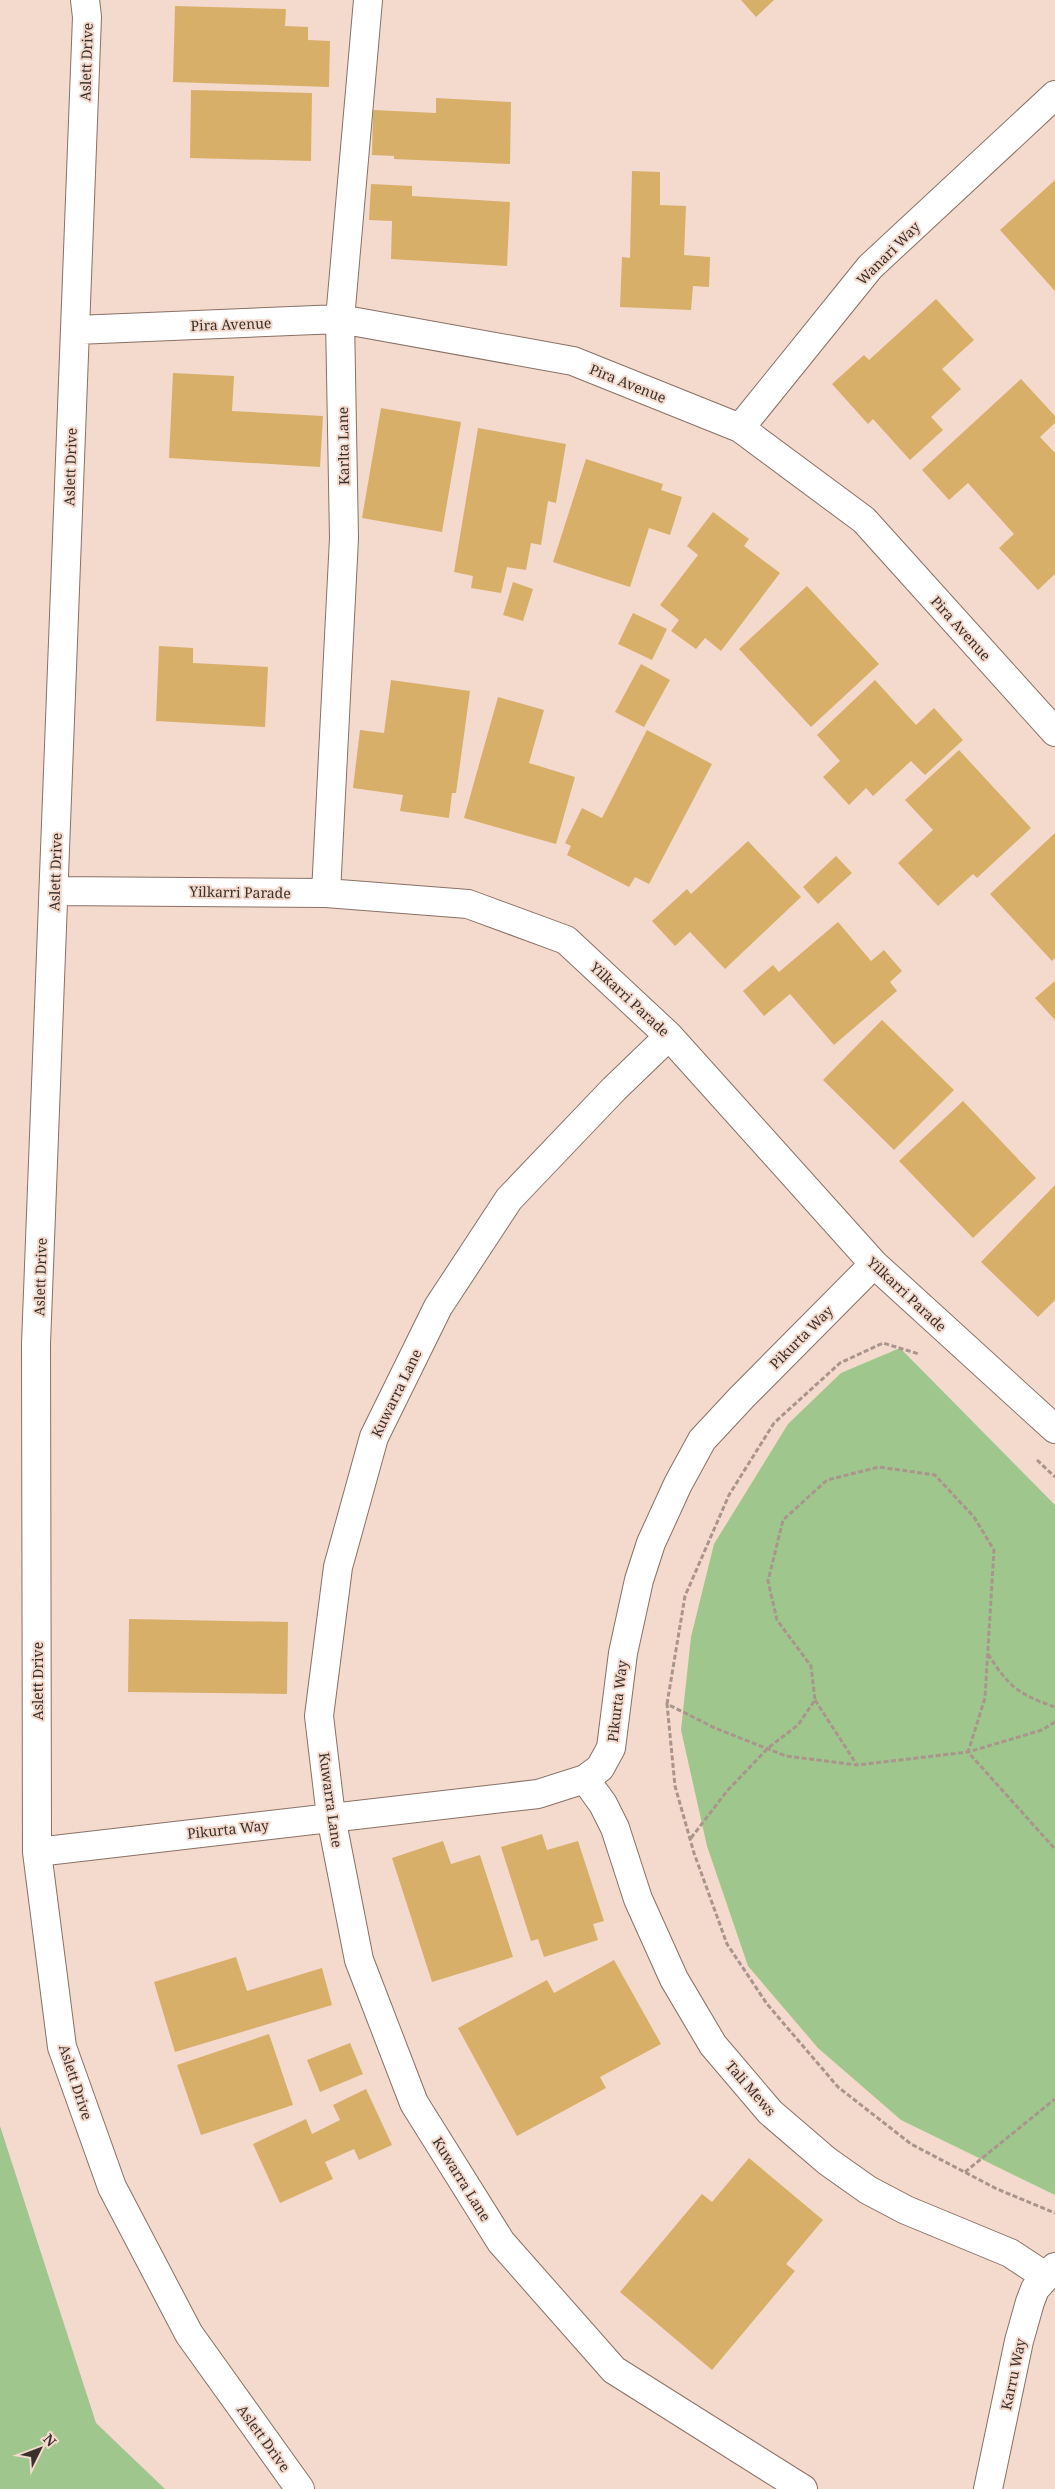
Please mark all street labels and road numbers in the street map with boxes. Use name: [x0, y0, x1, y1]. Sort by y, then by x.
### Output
street label: Aslett Drive: [75, 23, 97, 101]
street label: Wanari Way: [852, 217, 924, 289]
street label: Pira Avenue: [190, 313, 272, 335]
street label: Pira Avenue: [587, 359, 669, 407]
street label: Karlta Lane: [333, 407, 353, 485]
street label: Aslett Drive: [59, 428, 81, 506]
street label: Pira Avenue: [927, 592, 995, 664]
street label: Aslett Drive: [44, 833, 66, 911]
street label: Yilkarri Parade: [188, 882, 291, 902]
street label: Yilkarri Parade: [586, 957, 674, 1041]
street label: Aslett Drive: [29, 1238, 51, 1316]
street label: Yilkarri Parade: [863, 1252, 951, 1336]
street label: Pikurta Way: [765, 1301, 837, 1373]
street label: Kuwarra Lane: [366, 1346, 426, 1440]
street label: Aslett Drive: [28, 1642, 47, 1720]
street label: Pikurta Way: [603, 1659, 631, 1743]
street label: Kuwarra Lane: [315, 1751, 347, 1849]
street label: Pikurta Way: [186, 1815, 270, 1843]
street label: Aslett Drive: [55, 2042, 97, 2122]
street label: Tali Mews: [722, 2056, 780, 2120]
street label: Kuwarra Lane: [429, 2133, 495, 2225]
street label: Karru Way: [996, 2336, 1030, 2411]
street label: Aslett Drive: [233, 2401, 295, 2475]

